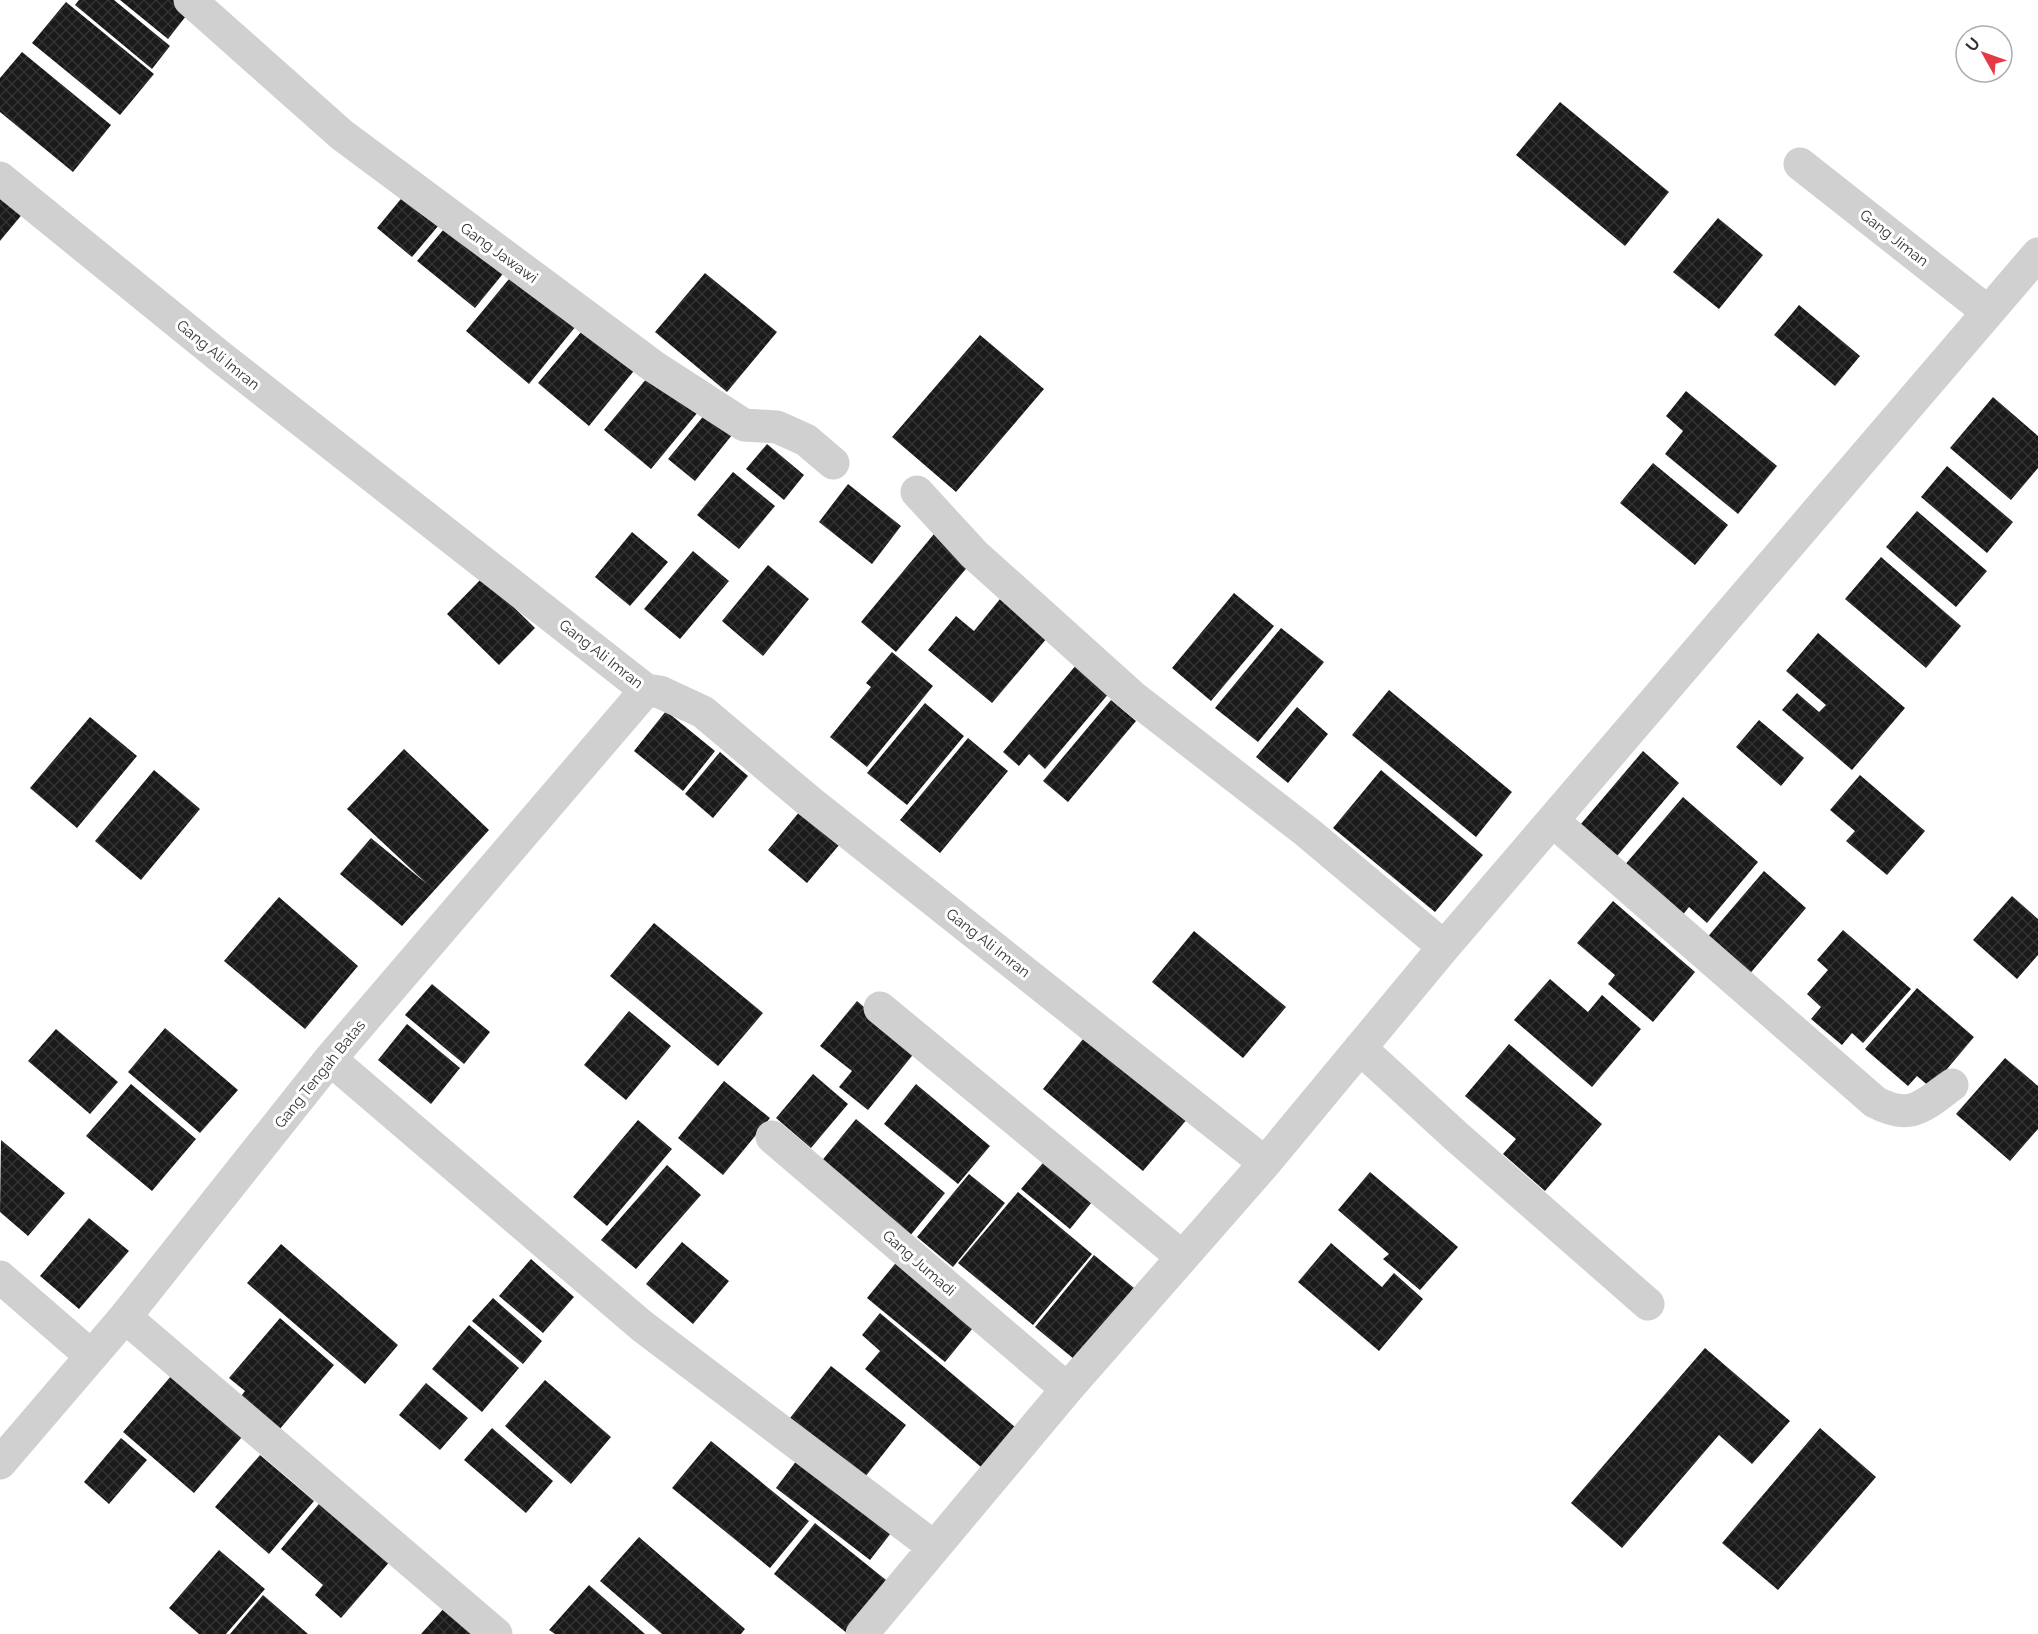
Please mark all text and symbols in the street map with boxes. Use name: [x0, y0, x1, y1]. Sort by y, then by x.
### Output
north arrow: [1954, 24, 2014, 84]
text: U: [1962, 34, 1984, 55]
street label: Gang Jiman: [1856, 206, 1932, 270]
street label: Gang Jawawi: [457, 219, 541, 287]
street label: Gang Ali Imran: [173, 316, 263, 394]
street label: Gang Ali Imran: [556, 616, 646, 692]
street label: Gang Ali Imran: [943, 905, 1033, 981]
street label: Gang Tengah Batas: [271, 1016, 369, 1132]
street label: Gang Jumadi: [879, 1226, 959, 1300]

